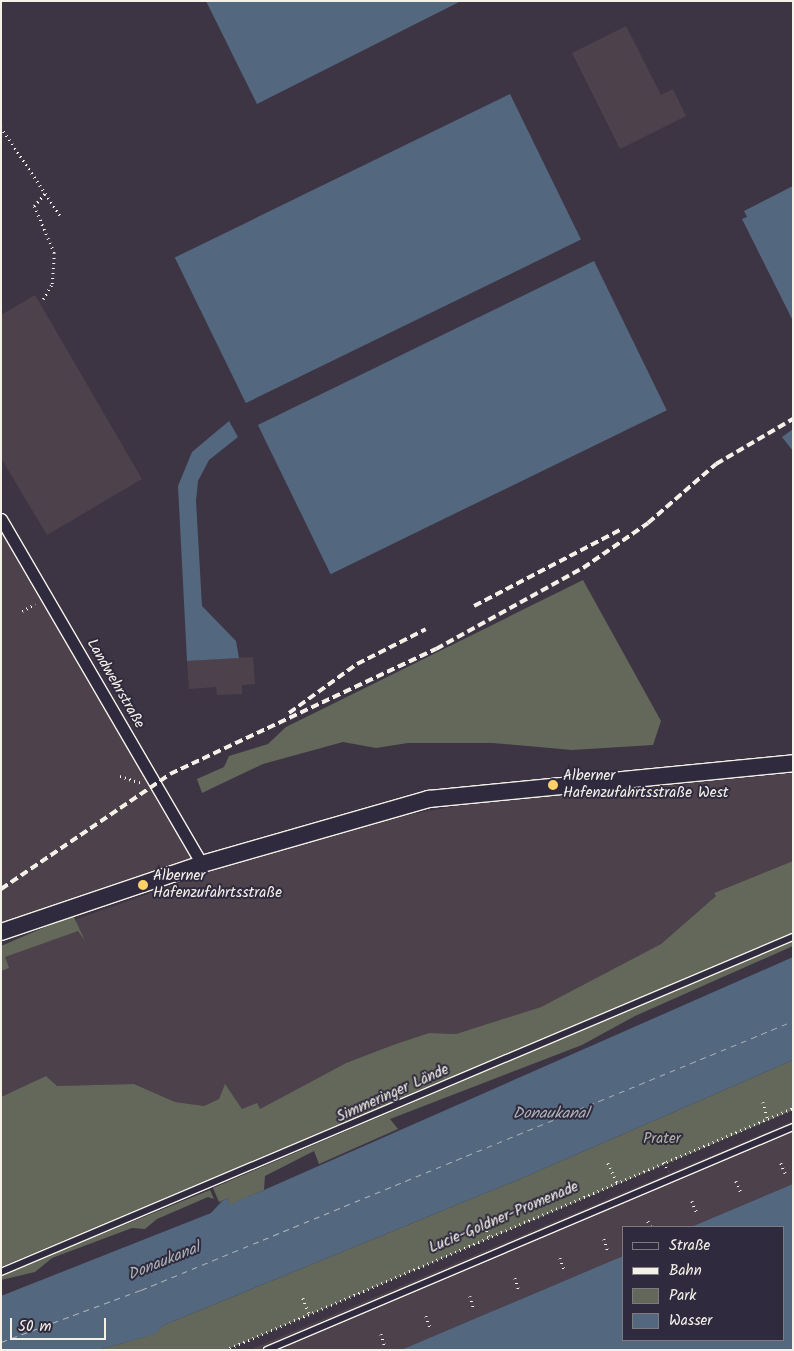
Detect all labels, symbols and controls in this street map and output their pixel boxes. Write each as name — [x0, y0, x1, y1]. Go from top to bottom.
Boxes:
street label: Landwehrstraße — [82, 636, 148, 732]
place label: Alberner Hafenzufahrtsstraße West — [563, 767, 729, 802]
marker: Alberner Hafenzufahrtsstraße West — [547, 779, 559, 791]
place label: Alberner Hafenzufahrtsstraße — [153, 867, 282, 902]
marker: Alberner Hafenzufahrtsstraße — [137, 879, 149, 891]
street label: Simmeringer Lände — [334, 1061, 452, 1127]
water label: Donaukanal — [513, 1104, 589, 1124]
park label: Prater — [643, 1131, 681, 1149]
street label: Lucie-Goldner-Promenade — [426, 1178, 582, 1258]
legend — [622, 1226, 784, 1341]
text: Straße — [669, 1234, 710, 1258]
water label: Donaukanal — [125, 1239, 203, 1285]
text: Bahn — [669, 1259, 702, 1283]
text: Park — [669, 1284, 696, 1308]
scale bar — [12, 1308, 109, 1340]
text: Wasser — [669, 1309, 712, 1333]
text: 50 m — [18, 1315, 52, 1339]

